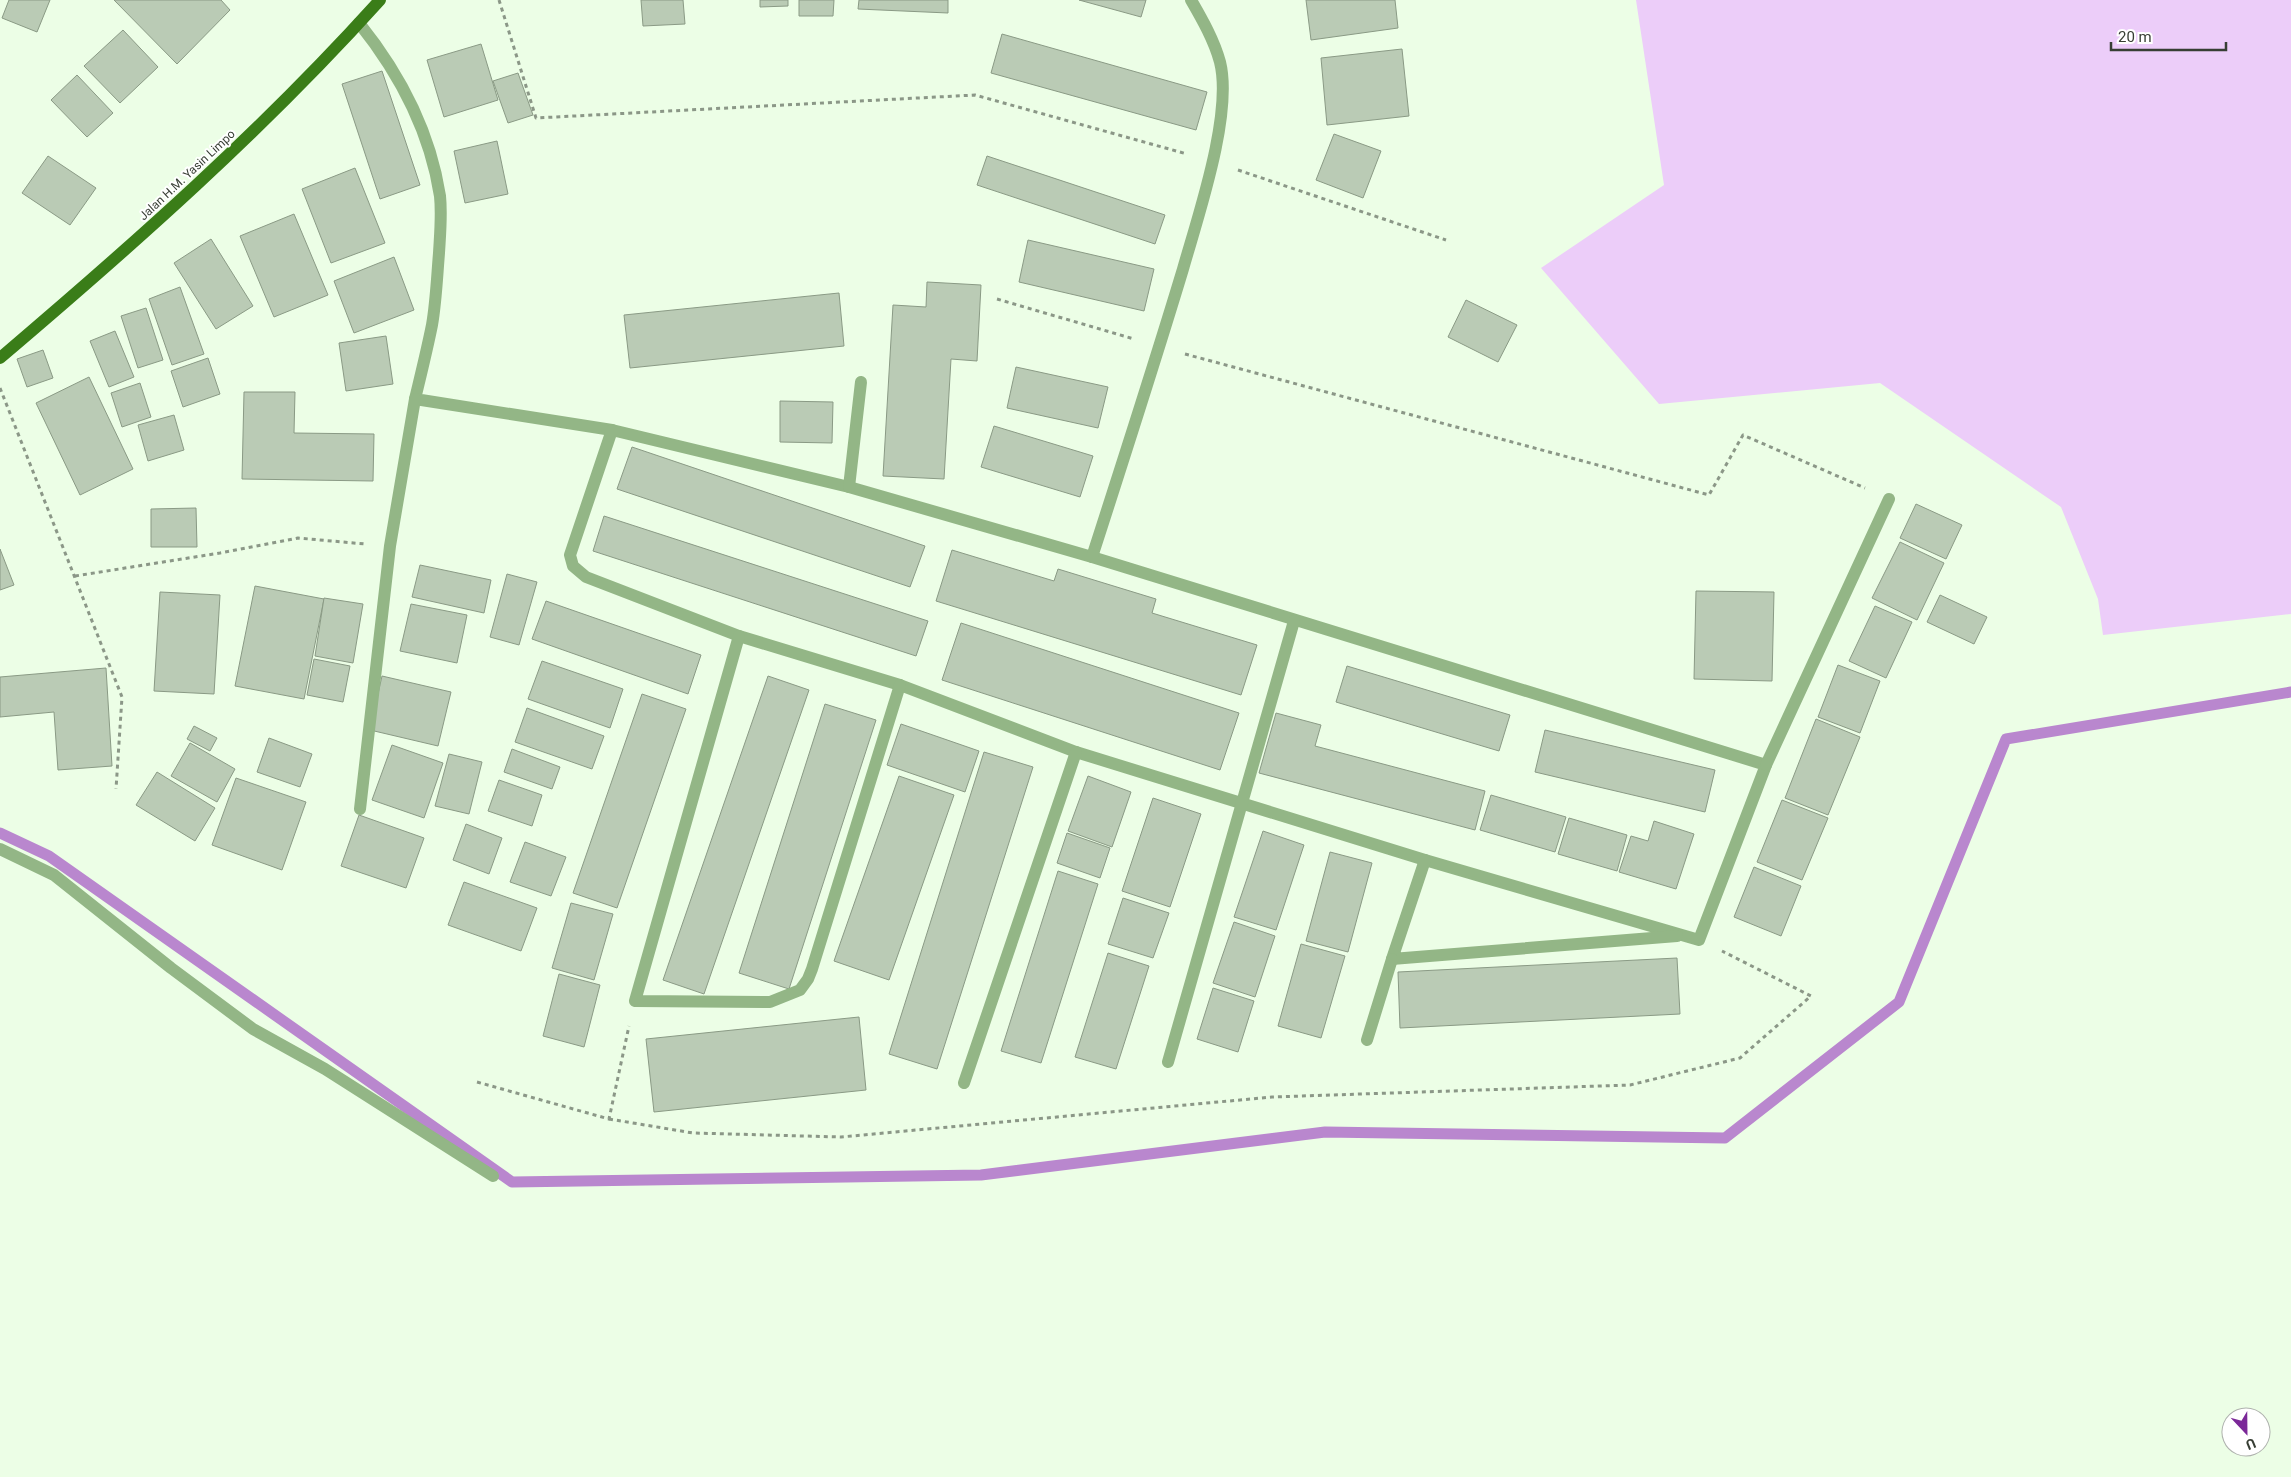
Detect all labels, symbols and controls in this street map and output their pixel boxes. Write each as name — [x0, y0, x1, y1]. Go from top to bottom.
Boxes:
scale bar — [2111, 20, 2226, 52]
text: 20 m — [2118, 28, 2152, 46]
street label: Jalan H.M. Yasin Limpo — [136, 127, 238, 223]
north arrow — [2221, 1407, 2271, 1457]
text: U — [2244, 1435, 2258, 1453]

